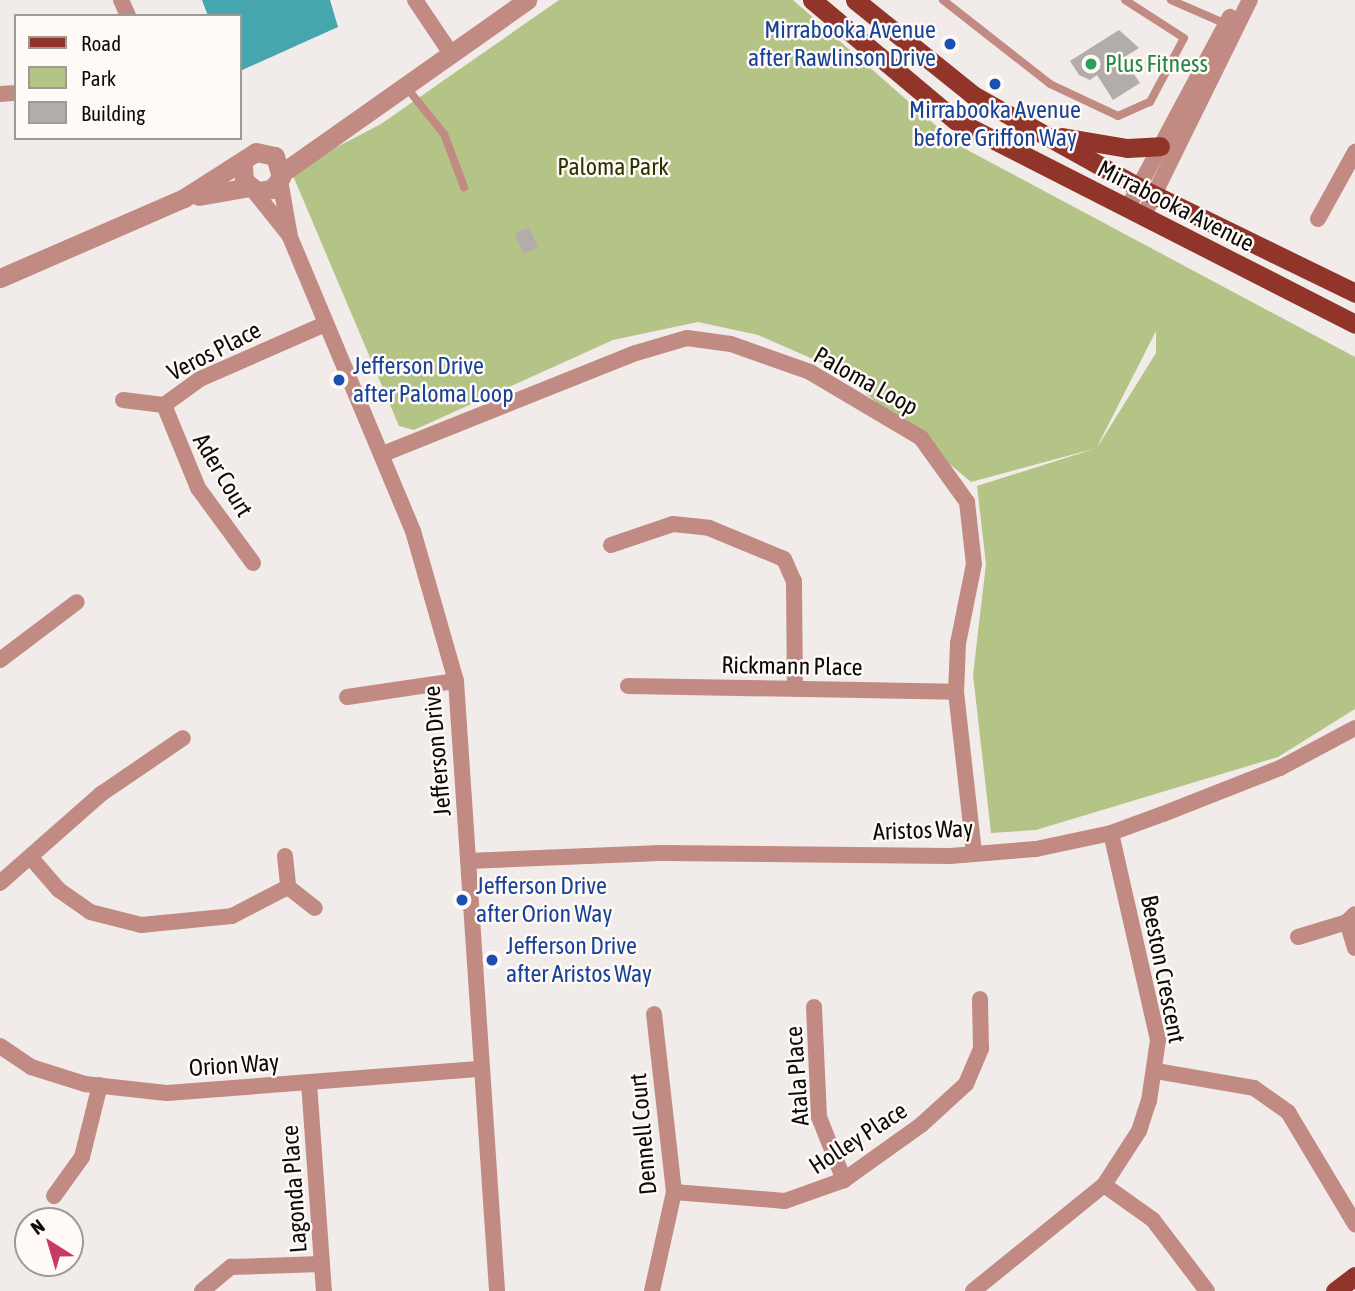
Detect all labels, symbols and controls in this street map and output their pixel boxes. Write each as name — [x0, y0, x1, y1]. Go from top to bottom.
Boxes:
legend — [14, 14, 242, 140]
place label: Mirrabooka Avenue after Rawlinson Drive — [748, 16, 936, 72]
text: Road — [81, 31, 121, 55]
marker: Mirrabooka Avenue after Rawlinson Drive — [942, 36, 958, 52]
place label: Plus Fitness — [1105, 50, 1208, 78]
marker: Plus Fitness — [1083, 56, 1099, 72]
text: Park — [81, 66, 116, 90]
marker: Mirrabooka Avenue before Griffon Way — [987, 76, 1003, 92]
place label: Mirrabooka Avenue before Griffon Way — [909, 96, 1081, 152]
text: Building — [81, 101, 145, 125]
park label: Paloma Park — [557, 153, 669, 181]
street label: Mirrabooka Avenue — [1093, 154, 1259, 258]
street label: Veros Place — [162, 315, 266, 387]
street label: Paloma Loop — [809, 341, 923, 421]
place label: Jefferson Drive after Paloma Loop — [353, 352, 514, 408]
marker: Jefferson Drive after Paloma Loop — [331, 372, 347, 388]
street label: Ader Court — [187, 428, 259, 522]
street label: Rickmann Place — [721, 650, 863, 682]
street label: Jefferson Drive — [417, 685, 457, 817]
street label: Aristos Way — [872, 814, 974, 846]
place label: Jefferson Drive after Orion Way — [476, 872, 612, 928]
marker: Jefferson Drive after Orion Way — [454, 892, 470, 908]
street label: Beeston Crescent — [1135, 893, 1191, 1045]
place label: Jefferson Drive after Aristos Way — [506, 932, 652, 988]
marker: Jefferson Drive after Aristos Way — [484, 952, 500, 968]
street label: Atala Place — [779, 1025, 815, 1127]
street label: Orion Way — [188, 1047, 280, 1083]
street label: Dennell Court — [623, 1072, 663, 1196]
street label: Holley Place — [804, 1096, 912, 1180]
street label: Lagonda Place — [275, 1124, 313, 1254]
north arrow — [14, 1207, 84, 1277]
text: N — [26, 1215, 49, 1239]

